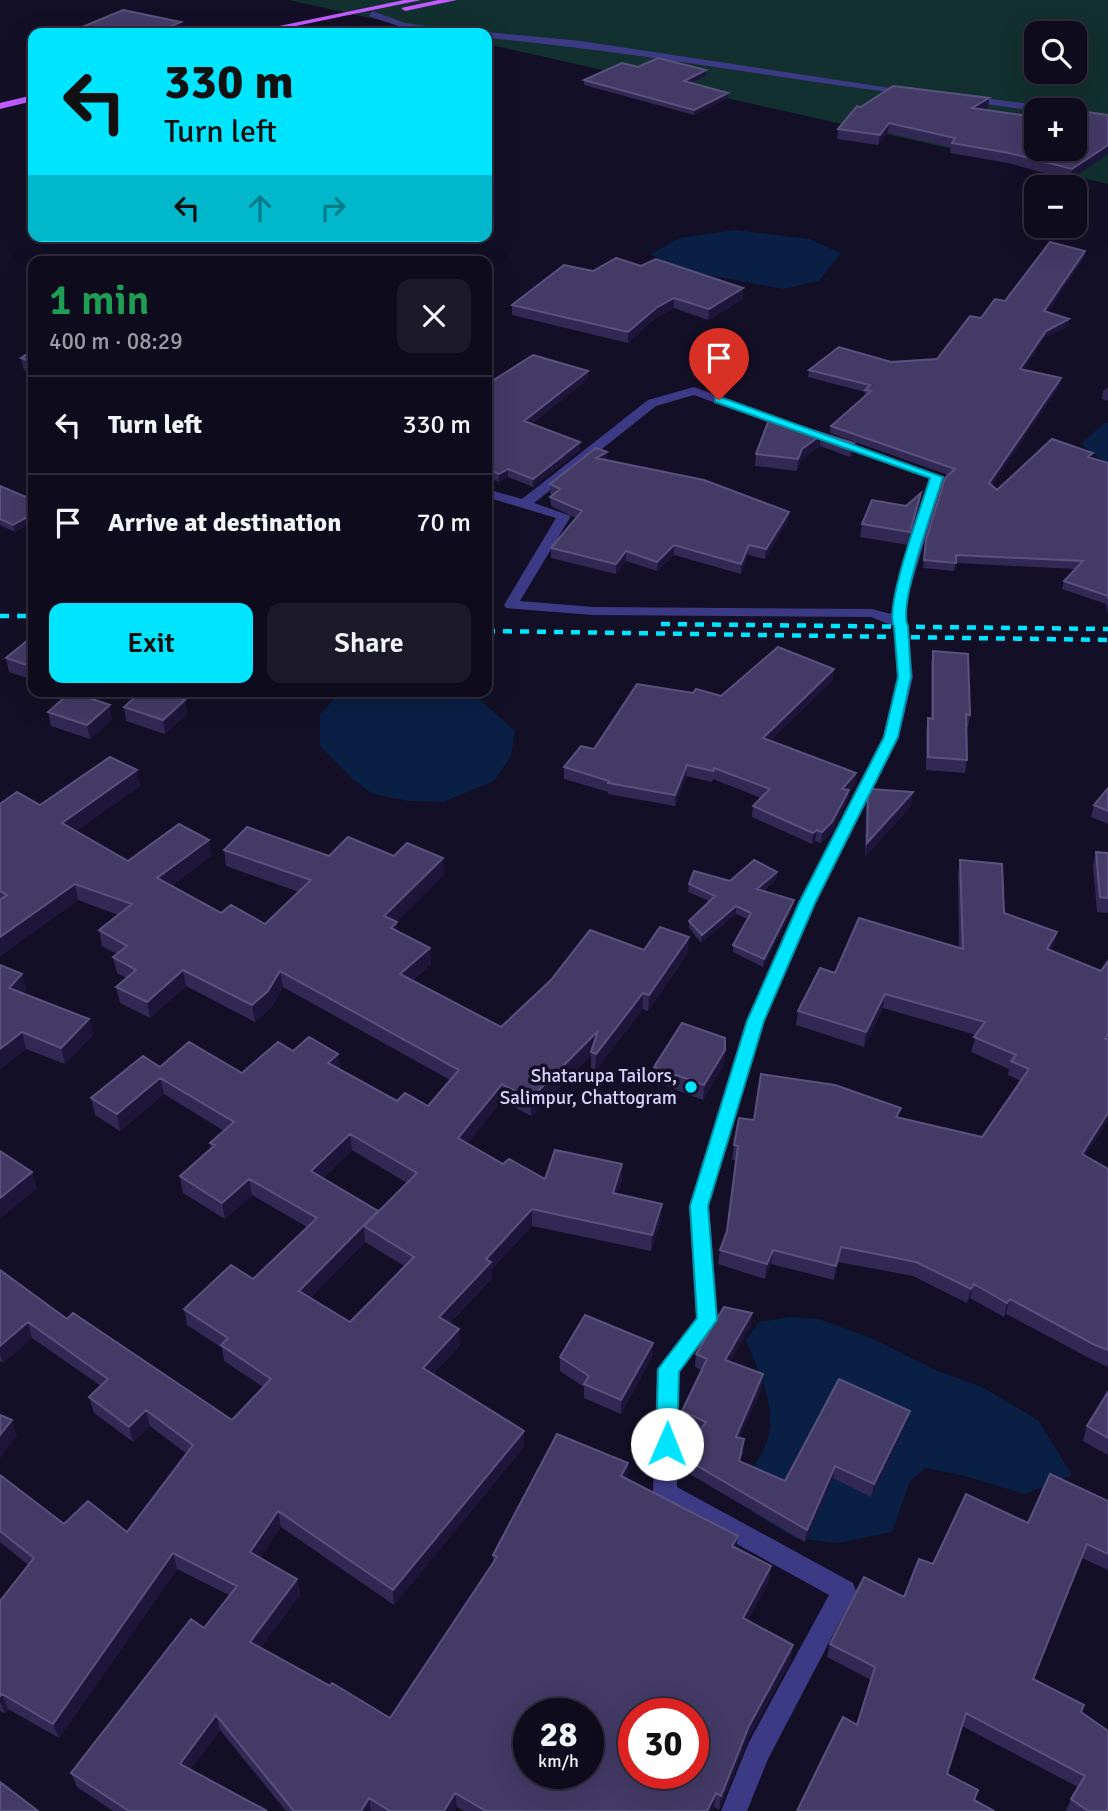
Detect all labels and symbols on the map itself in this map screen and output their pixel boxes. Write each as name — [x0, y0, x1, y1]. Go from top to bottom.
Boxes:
pin — [689, 328, 749, 400]
place label: Shatarupa Tailors, Salimpur, Chattogram — [500, 1064, 677, 1110]
marker: Shatarupa Tailors, Salimpur, Chattogram — [683, 1079, 699, 1095]
position arrow — [630, 1407, 704, 1481]
speed limit sign: 30 — [618, 1698, 709, 1789]

